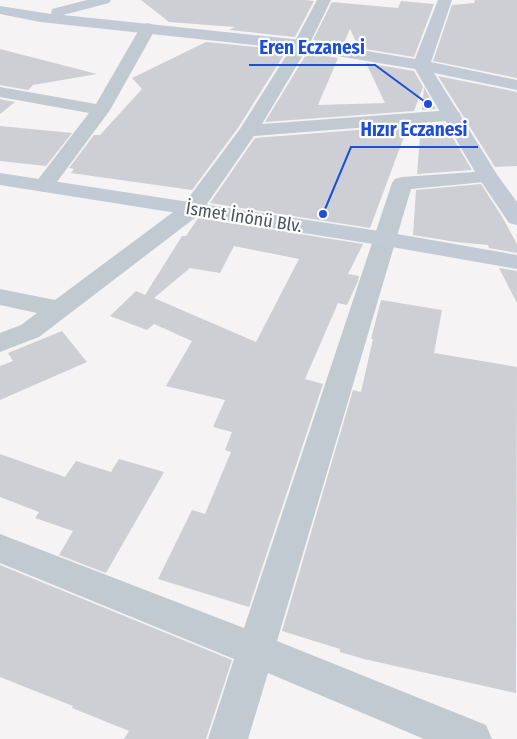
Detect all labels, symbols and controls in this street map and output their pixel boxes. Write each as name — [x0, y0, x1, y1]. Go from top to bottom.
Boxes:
callout: Eren Eczanesi — [249, 31, 375, 65]
text: Eren Eczanesi — [259, 36, 365, 59]
callout: Hızır Eczanesi — [351, 113, 478, 147]
text: Hızır Eczanesi — [360, 118, 468, 141]
street label: İsmet İnönü Blv. — [184, 197, 304, 237]

